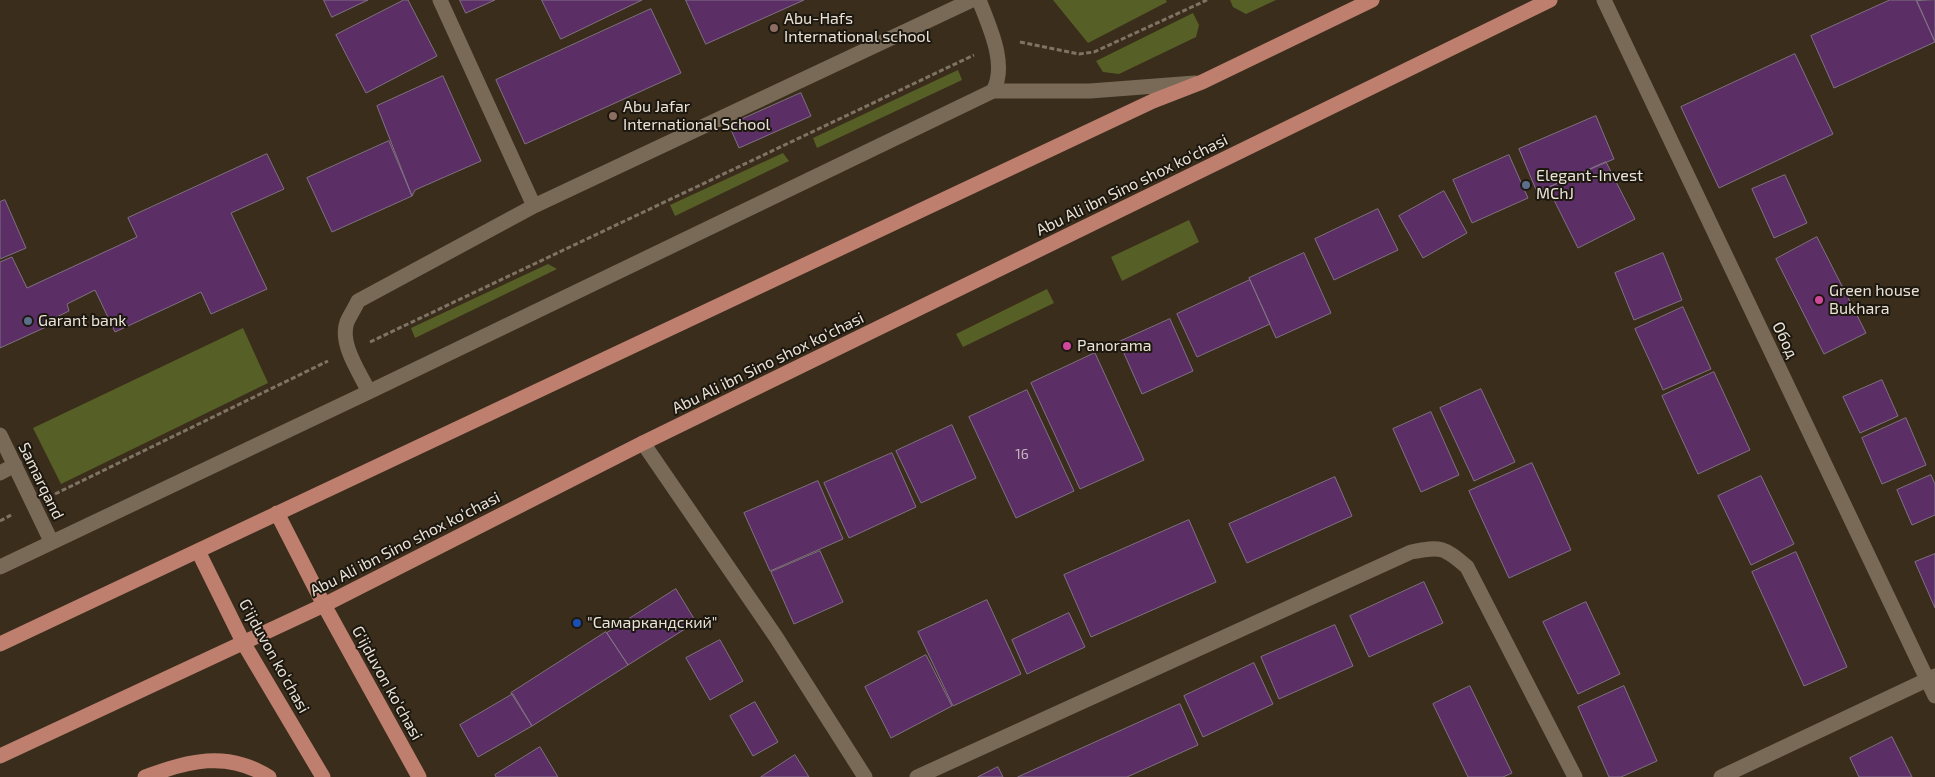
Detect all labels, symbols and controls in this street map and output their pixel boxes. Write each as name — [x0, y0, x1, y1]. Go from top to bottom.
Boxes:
place label: Abu-Hafs International school — [784, 9, 930, 47]
marker: Abu-Hafs International school — [768, 22, 780, 34]
place label: Abu Jafar International School — [623, 97, 770, 135]
marker: Abu Jafar International School — [607, 110, 619, 122]
street label: Abu Ali ibn Sino shox ko'chasi — [1033, 130, 1231, 240]
place label: Elegant-Invest MChJ — [1536, 166, 1643, 204]
marker: Elegant-Invest MChJ — [1520, 179, 1532, 191]
place label: Green house Bukhara — [1829, 281, 1920, 319]
marker: Green house Bukhara — [1813, 294, 1825, 306]
street label: Abu Ali ibn Sino shox ko'chasi — [669, 308, 867, 418]
place label: Garant bank — [38, 311, 126, 331]
marker: Garant bank — [22, 315, 34, 327]
street label: Обод — [1768, 319, 1802, 361]
place label: Panorama — [1077, 336, 1152, 356]
marker: Panorama — [1061, 340, 1073, 352]
street label: Samarqand — [14, 439, 68, 523]
house number: 16 — [1015, 446, 1029, 462]
street label: Abu Ali ibn Sino shox ko'chasi — [307, 488, 503, 600]
street label: G'ijduvon ko‘chasi — [235, 596, 313, 716]
place label: "Самаркандский" — [587, 613, 717, 633]
marker: "Самаркандский" — [571, 617, 583, 629]
street label: G'ijduvon ko'chasi — [348, 622, 426, 744]

